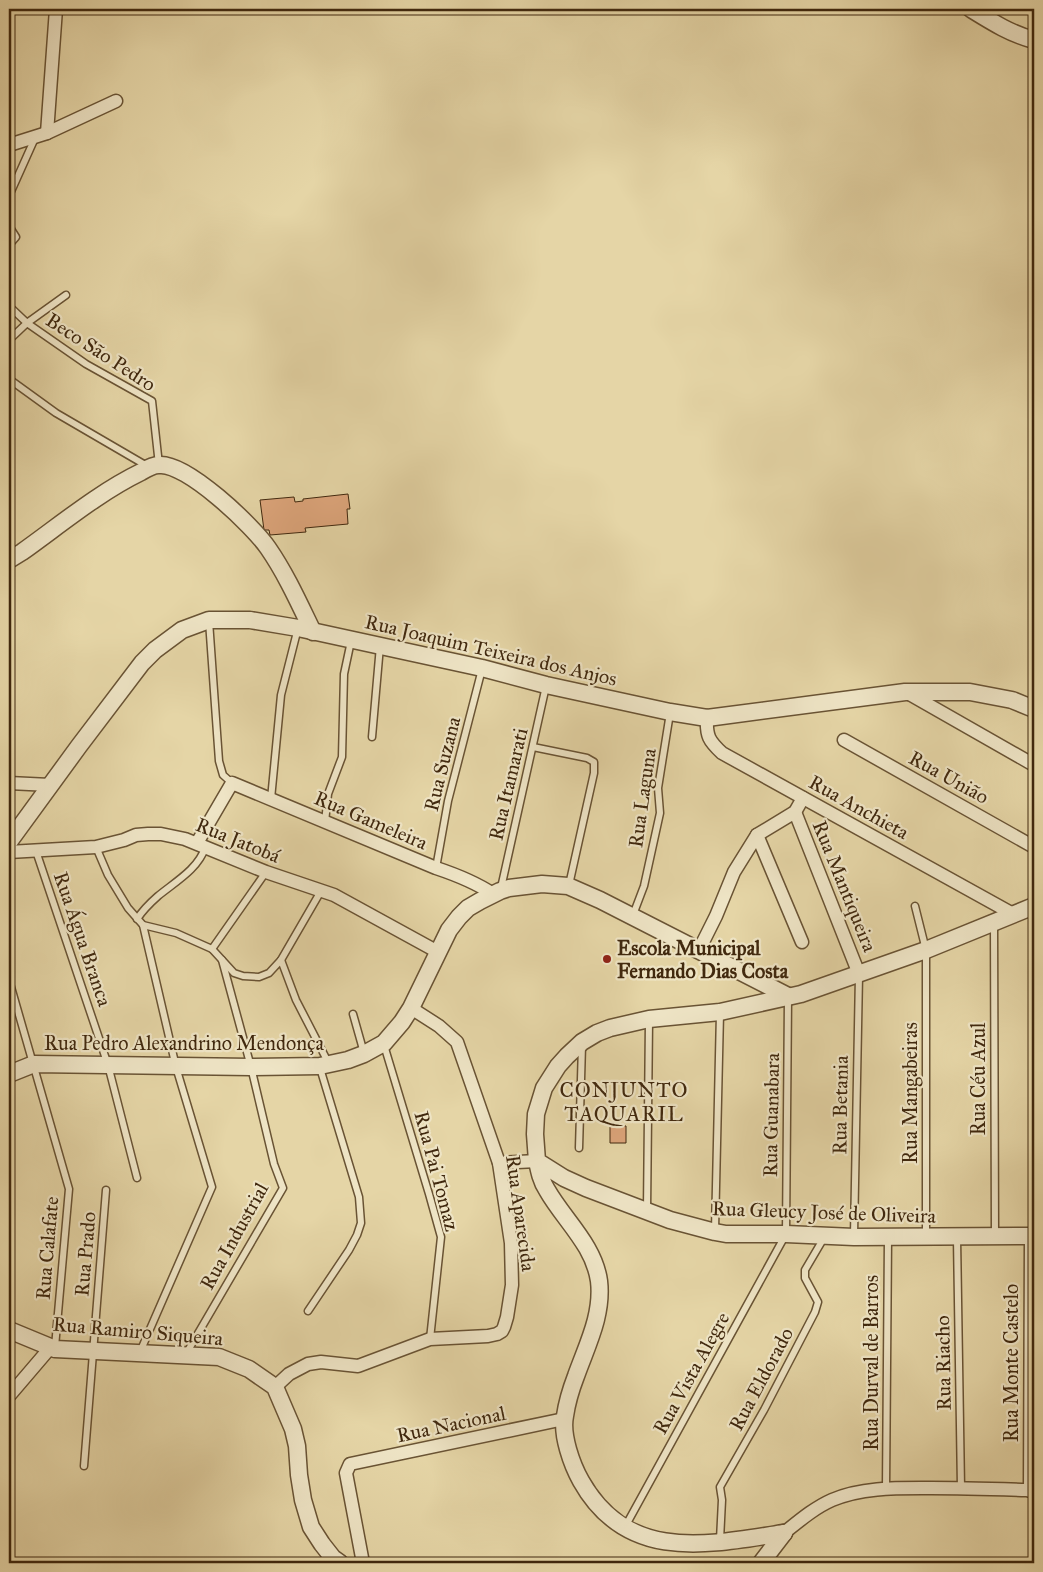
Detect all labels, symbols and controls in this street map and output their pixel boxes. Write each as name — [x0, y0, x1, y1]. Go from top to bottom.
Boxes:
street label: Beco São Pedro — [42, 308, 160, 396]
street label: Rua Joaquim Teixeira dos Anjos — [363, 609, 619, 692]
street label: Rua Suzana — [419, 714, 465, 814]
street label: Rua Itamarati — [483, 725, 533, 843]
street label: Rua União — [905, 745, 993, 809]
street label: Rua Laguna — [623, 746, 662, 849]
street label: Rua Anchieta — [805, 770, 914, 845]
street label: Rua Gameleira — [311, 785, 432, 855]
street label: Rua Jatobá — [192, 812, 284, 869]
street label: Rua Mantiqueira — [807, 817, 882, 956]
street label: Rua Água Branca — [48, 868, 118, 1010]
place label: Escola Municipal Fernando Dias Costa — [617, 936, 789, 983]
marker: Escola Municipal Fernando Dias Costa — [601, 953, 613, 965]
street label: Rua Mangabeiras — [898, 1022, 923, 1164]
street label: Rua Céu Azul — [966, 1022, 990, 1136]
street label: Rua Pedro Alexandrino Mendonça — [44, 1031, 324, 1055]
street label: Rua Guanabara — [758, 1052, 784, 1177]
street label: Rua Betania — [827, 1055, 853, 1155]
district label: CONJUNTO TAQUARIL — [559, 1077, 689, 1127]
street label: Rua Pai Tomaz — [409, 1108, 465, 1234]
street label: Rua Aparecida — [501, 1153, 541, 1273]
street label: Rua Industrial — [195, 1178, 274, 1294]
street label: Rua Calafate — [31, 1195, 63, 1301]
street label: Rua Gleucy José de Oliveira — [712, 1196, 937, 1229]
street label: Rua Prado — [69, 1211, 101, 1297]
street label: Rua Durval de Barros — [859, 1275, 883, 1451]
street label: Rua Monte Castelo — [999, 1284, 1023, 1442]
street label: Rua Vista Alegre — [648, 1308, 735, 1439]
street label: Rua Ramiro Siqueira — [52, 1312, 225, 1351]
street label: Rua Riacho — [930, 1315, 956, 1411]
street label: Rua Eldorado — [724, 1323, 798, 1435]
street label: Rua Nacional — [394, 1401, 508, 1447]

